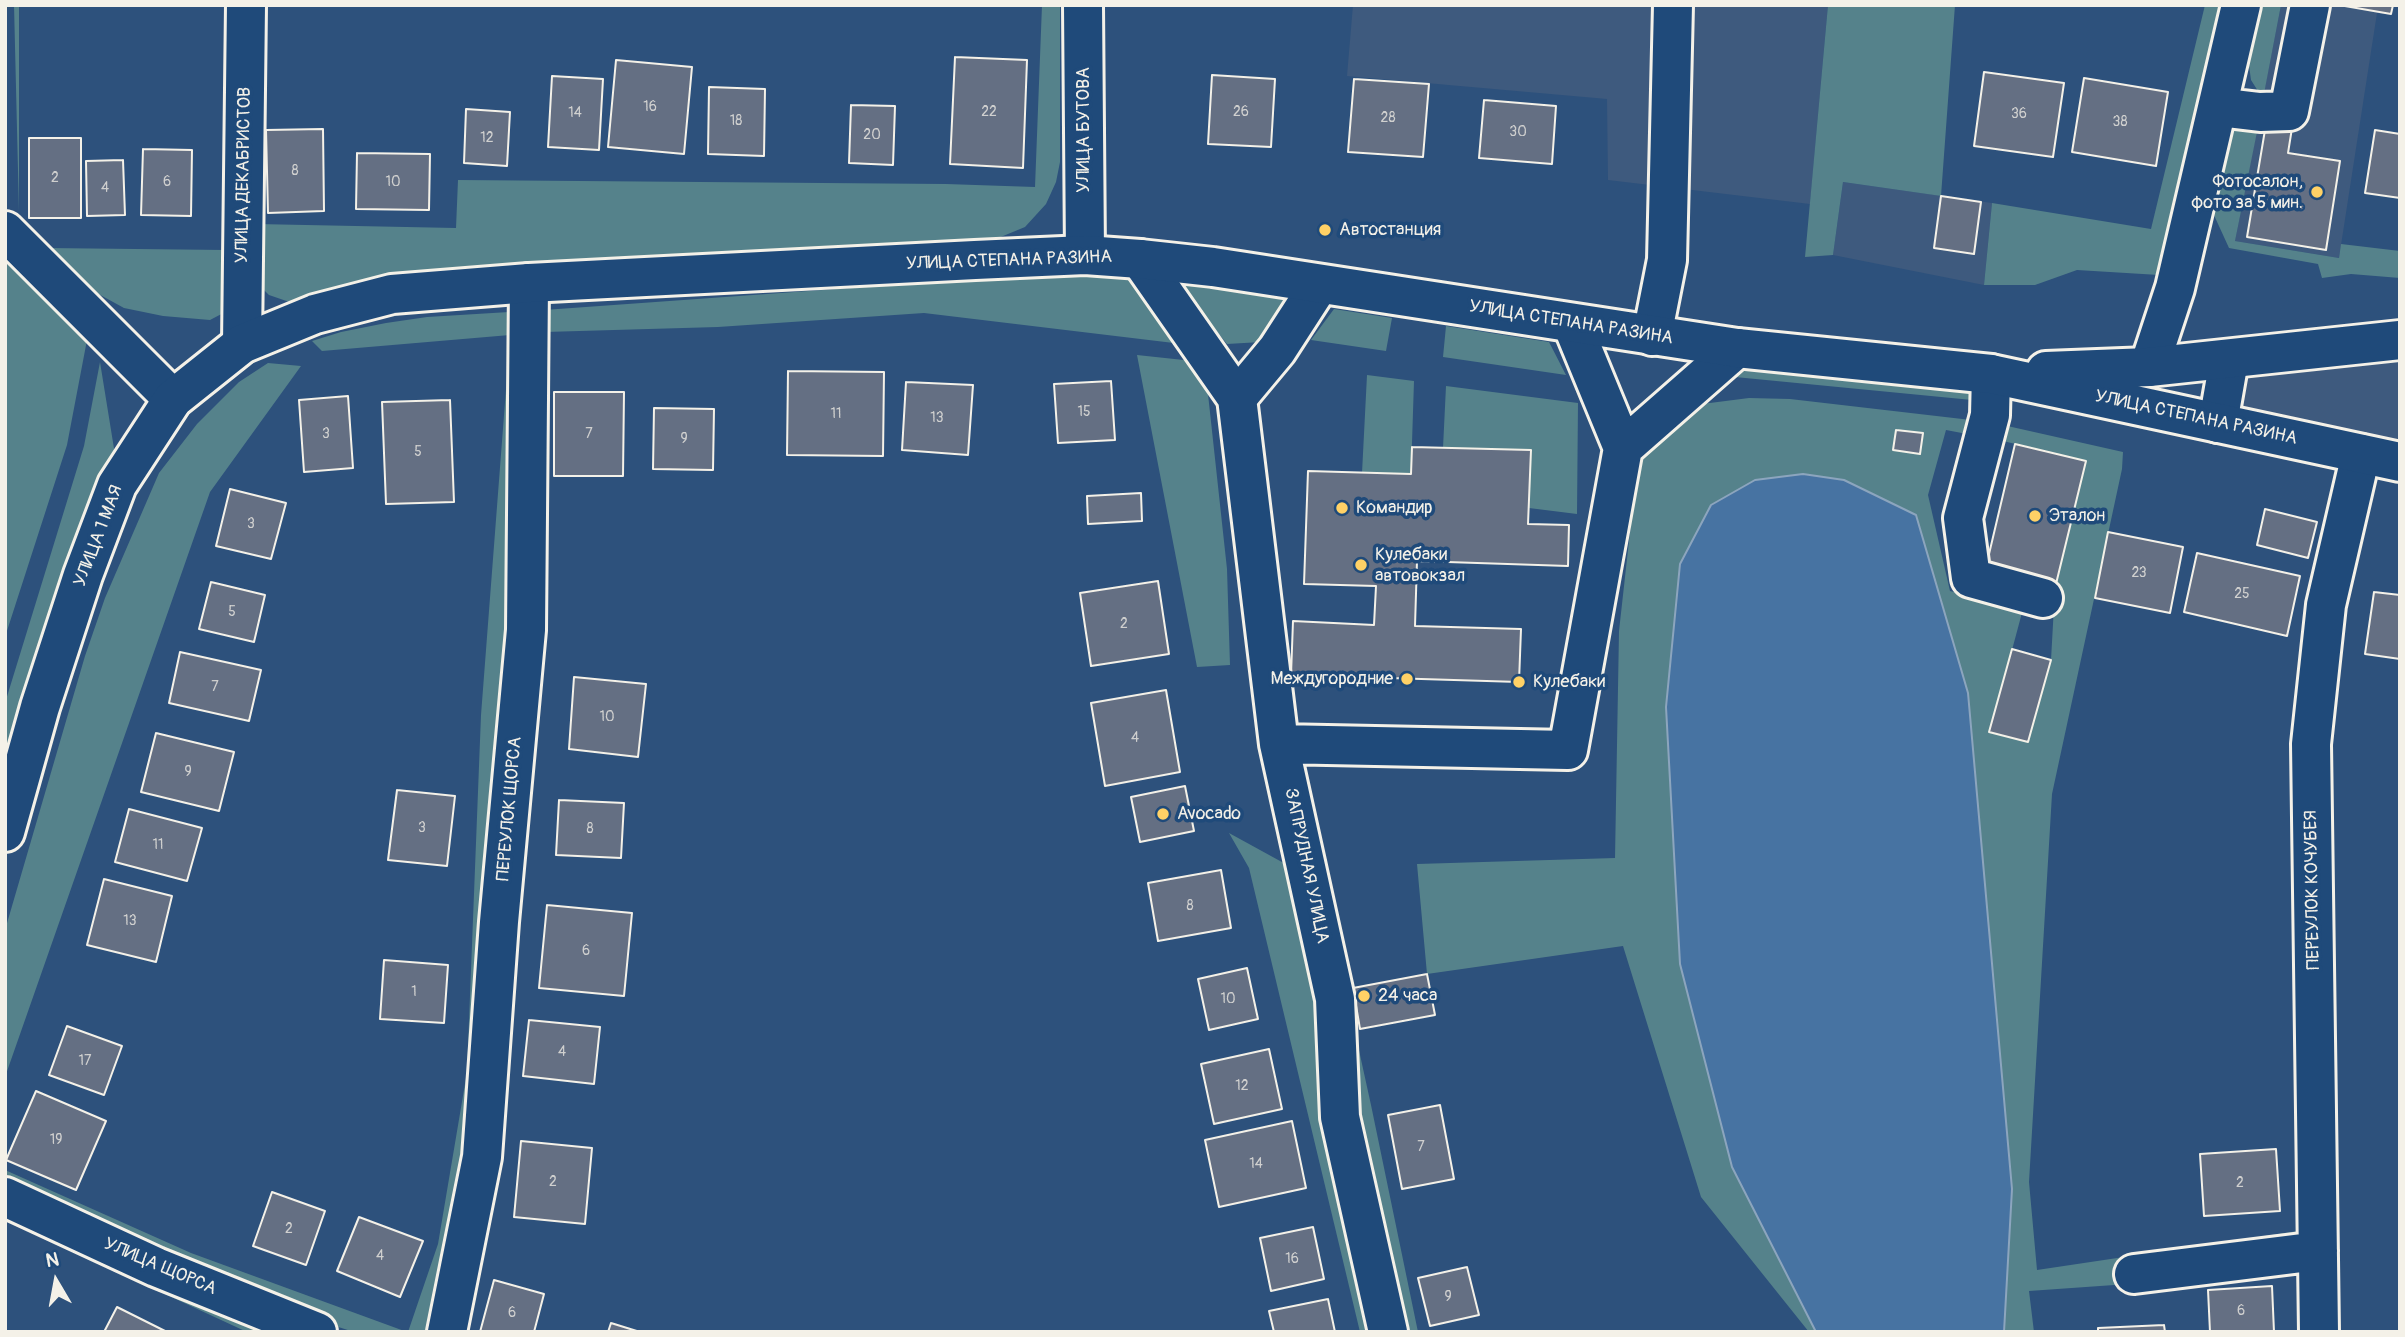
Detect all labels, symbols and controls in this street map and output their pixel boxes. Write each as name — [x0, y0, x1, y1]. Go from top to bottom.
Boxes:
street label: УЛИЦА БУТОВА — [1073, 67, 1095, 193]
street label: УЛИЦА ДЕКАБРИСТОВ — [232, 87, 256, 263]
house number: 16 — [643, 99, 657, 115]
house number: 22 — [981, 104, 997, 120]
house number: 26 — [1233, 104, 1249, 120]
house number: 14 — [568, 105, 582, 121]
house number: 36 — [2011, 106, 2027, 122]
house number: 28 — [1381, 110, 1395, 126]
house number: 18 — [730, 113, 742, 129]
house number: 38 — [2113, 114, 2127, 130]
house number: 30 — [1509, 124, 1527, 140]
house number: 20 — [863, 127, 881, 143]
house number: 12 — [480, 130, 494, 146]
house number: 8 — [291, 163, 299, 179]
house number: 2 — [51, 170, 59, 186]
place label: Фотосалон, фото за 5 мин. — [2191, 171, 2303, 214]
house number: 6 — [163, 174, 171, 190]
house number: 10 — [385, 174, 401, 190]
house number: 4 — [101, 180, 109, 196]
marker: Фотосалон, фото за 5 мин. — [2309, 184, 2325, 200]
place label: Автостанция — [1339, 219, 1441, 241]
marker: Автостанция — [1317, 222, 1333, 238]
street label: УЛИЦА СТЕПАНА РАЗИНА — [906, 247, 1112, 275]
street label: УЛИЦА СТЕПАНА РАЗИНА — [1468, 296, 1674, 350]
street label: УЛИЦА СТЕПАНА РАЗИНА — [2093, 386, 2299, 450]
house number: 15 — [1077, 404, 1091, 420]
house number: 11 — [831, 406, 841, 422]
house number: 13 — [930, 410, 944, 426]
house number: 3 — [322, 426, 330, 442]
house number: 7 — [585, 426, 593, 442]
house number: 9 — [680, 431, 688, 447]
house number: 5 — [414, 444, 422, 460]
street label: УЛИЦА 1 МАЯ — [70, 482, 128, 590]
place label: Командир — [1356, 497, 1433, 519]
marker: Командир — [1334, 500, 1350, 516]
place label: Эталон — [2049, 505, 2105, 527]
marker: Эталон — [2027, 508, 2043, 524]
house number: 3 — [247, 516, 255, 532]
place label: Кулебаки автовокзал — [1375, 544, 1465, 586]
marker: Кулебаки автовокзал — [1353, 557, 1369, 573]
house number: 23 — [2131, 565, 2147, 581]
house number: 25 — [2234, 586, 2250, 602]
house number: 5 — [228, 604, 236, 620]
house number: 2 — [1120, 616, 1128, 632]
place label: Междугородние — [1271, 668, 1393, 690]
marker: Междугородние — [1399, 671, 1415, 687]
place label: Кулебаки — [1533, 671, 1605, 693]
marker: Кулебаки — [1511, 674, 1527, 690]
house number: 7 — [211, 679, 219, 695]
house number: 10 — [599, 709, 615, 725]
house number: 4 — [1131, 730, 1139, 746]
street label: ПЕРЕУЛОК ЩОРСА — [493, 736, 527, 882]
house number: 9 — [184, 764, 192, 780]
street label: ЗАПРУДНАЯ УЛИЦА — [1279, 786, 1333, 946]
place label: Avocado — [1177, 803, 1241, 825]
marker: Avocado — [1155, 806, 1171, 822]
street label: ПЕРЕУЛОК КОЧУБЕЯ — [2301, 810, 2325, 970]
house number: 3 — [418, 820, 426, 836]
house number: 8 — [586, 821, 594, 837]
house number: 11 — [153, 837, 163, 853]
house number: 8 — [1186, 898, 1194, 914]
house number: 13 — [123, 913, 137, 929]
house number: 6 — [582, 943, 590, 959]
house number: 1 — [411, 984, 417, 1000]
place label: 24 часа — [1378, 985, 1437, 1007]
marker: 24 часа — [1356, 988, 1372, 1004]
house number: 10 — [1220, 991, 1236, 1007]
house number: 4 — [558, 1044, 566, 1060]
house number: 17 — [79, 1053, 91, 1069]
house number: 12 — [1235, 1078, 1249, 1094]
house number: 19 — [50, 1132, 62, 1148]
house number: 7 — [1417, 1139, 1425, 1155]
house number: 14 — [1249, 1156, 1263, 1172]
house number: 2 — [549, 1174, 557, 1190]
house number: 2 — [2236, 1175, 2244, 1191]
house number: 2 — [285, 1221, 293, 1237]
street label: УЛИЦА ЩОРСА — [101, 1234, 219, 1300]
north arrow — [21, 1246, 91, 1316]
text: N — [44, 1247, 61, 1273]
house number: 4 — [376, 1248, 384, 1264]
house number: 16 — [1285, 1251, 1299, 1267]
house number: 9 — [1444, 1289, 1452, 1305]
house number: 6 — [2237, 1303, 2245, 1319]
house number: 6 — [508, 1305, 516, 1321]

